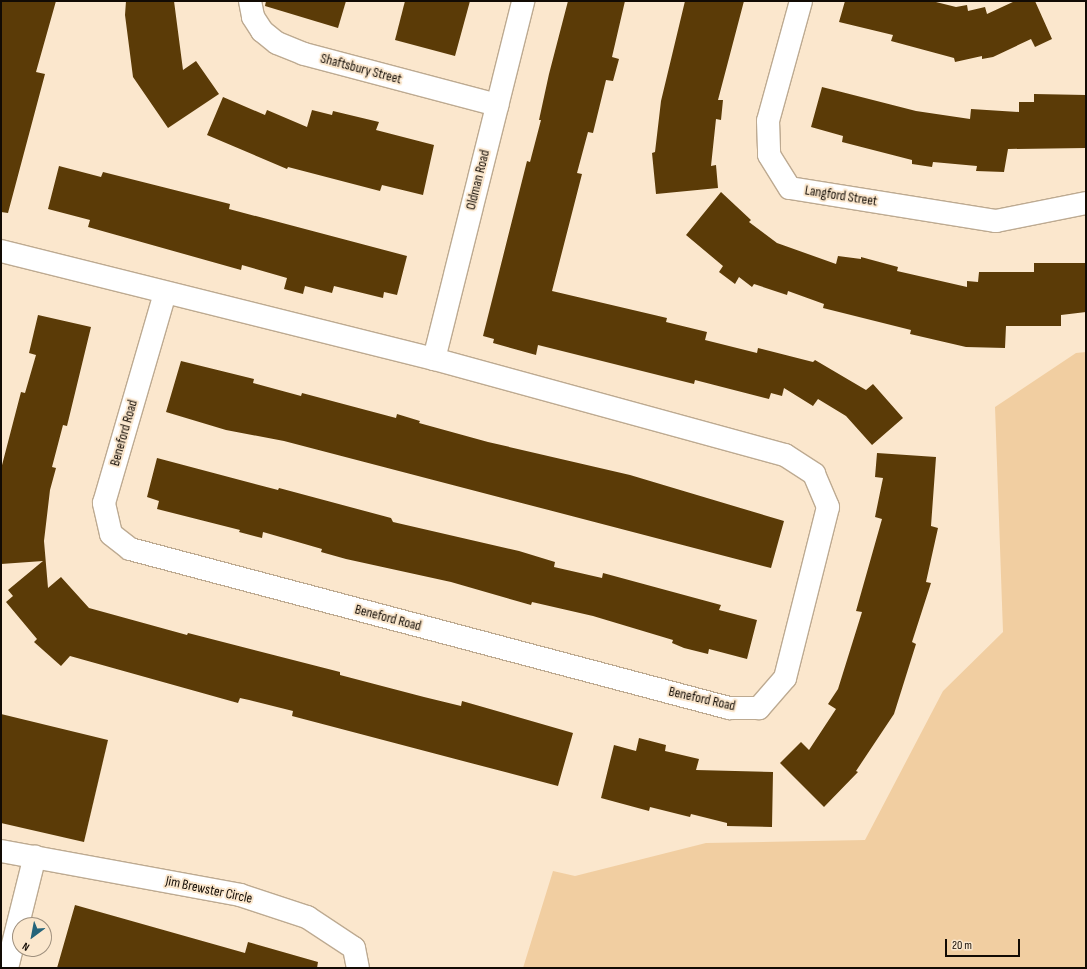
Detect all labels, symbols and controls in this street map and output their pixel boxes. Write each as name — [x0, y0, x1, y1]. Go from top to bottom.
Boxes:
street label: Shaftsbury Street — [318, 50, 404, 88]
street label: Oldman Road — [462, 148, 494, 212]
street label: Langford Street — [804, 182, 878, 210]
street label: Beneford Road — [107, 398, 141, 468]
street label: Beneford Road — [353, 601, 423, 635]
street label: Beneford Road — [667, 683, 737, 715]
street label: Jim Brewster Circle — [164, 873, 254, 907]
north arrow — [12, 917, 52, 957]
scale bar — [947, 931, 1022, 957]
text: 20 m — [952, 938, 972, 953]
text: N — [20, 940, 32, 954]

